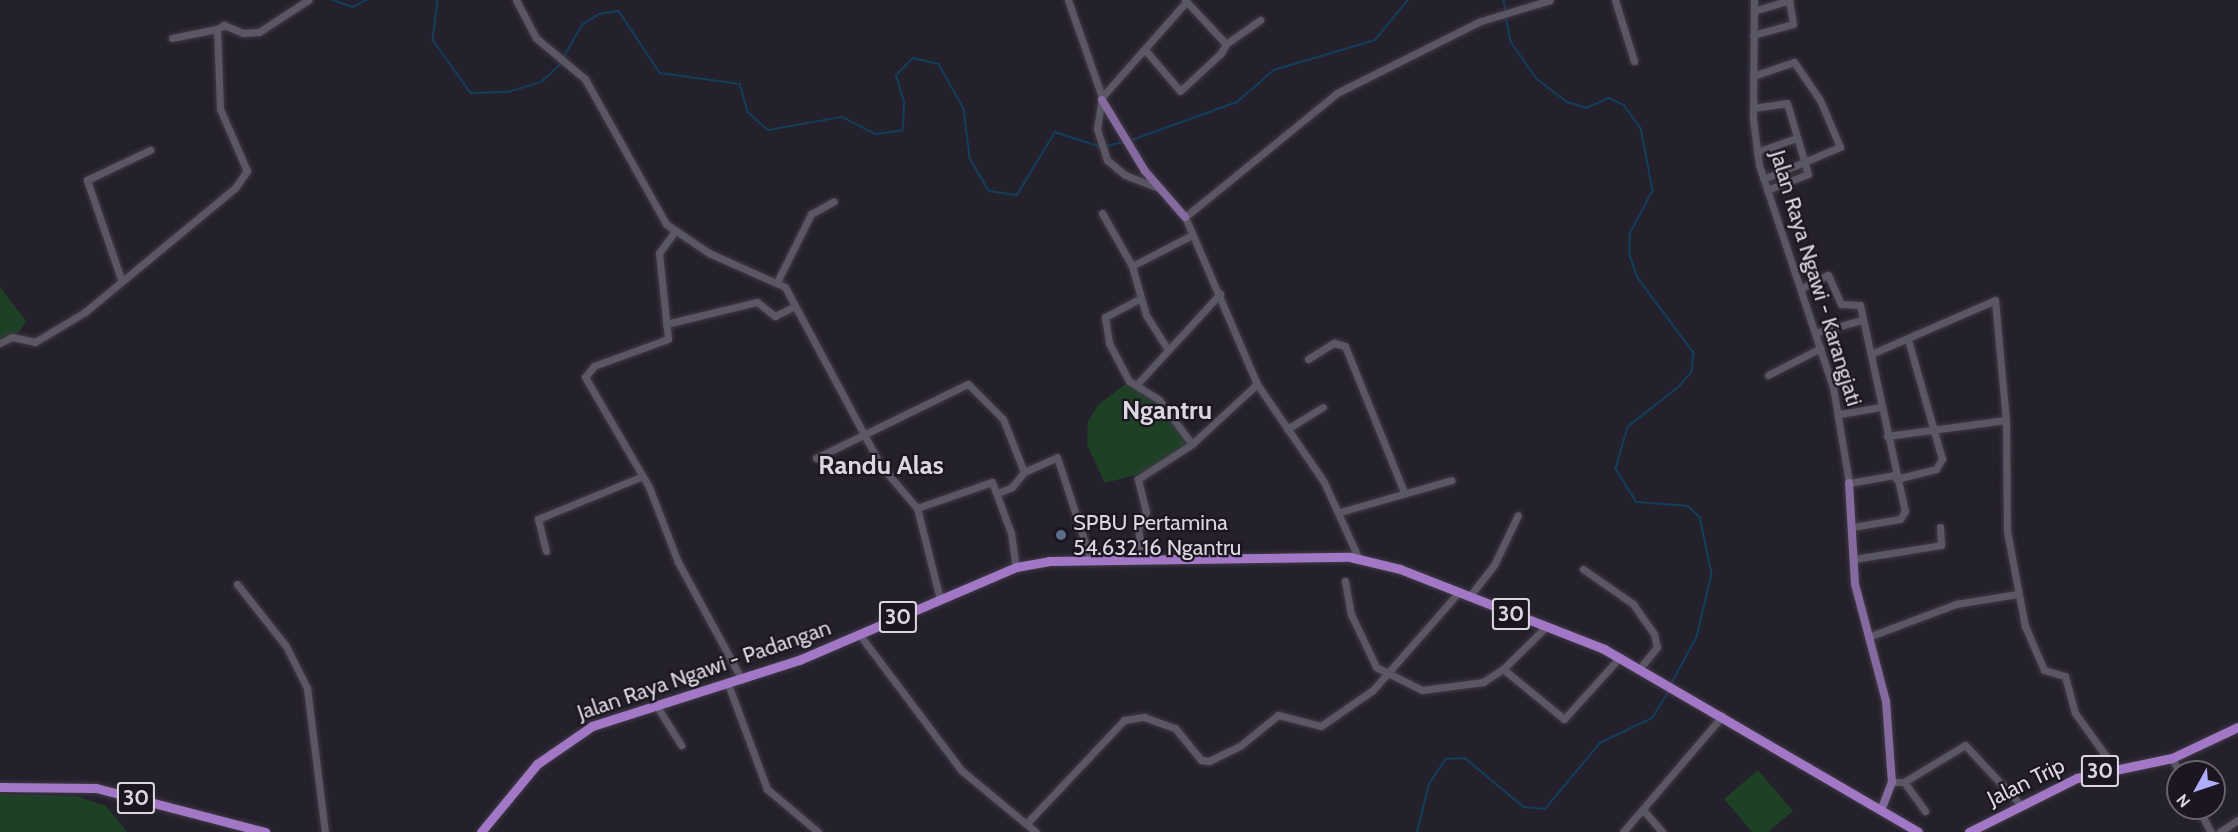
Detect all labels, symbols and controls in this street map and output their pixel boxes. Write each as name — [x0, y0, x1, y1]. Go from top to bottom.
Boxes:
street label: Jalan Raya Ngawi - Karangjati — [1764, 147, 1868, 409]
district label: Ngantru — [1122, 395, 1212, 427]
district label: Randu Alas — [818, 450, 944, 482]
place label: SPBU Pertamina 54.632.16 Ngantru — [1073, 509, 1241, 560]
marker: SPBU Pertamina 54.632.16 Ngantru — [1054, 528, 1068, 542]
road number: 30 — [1492, 596, 1530, 632]
road number: 30 — [878, 599, 918, 635]
street label: Jalan Raya Ngawi - Padangan — [574, 614, 834, 726]
street label: Jalan Trip — [1983, 752, 2069, 812]
road number: 30 — [2080, 753, 2120, 789]
north arrow — [2166, 760, 2226, 820]
road number: 30 — [116, 780, 156, 816]
text: N — [2172, 790, 2194, 811]

